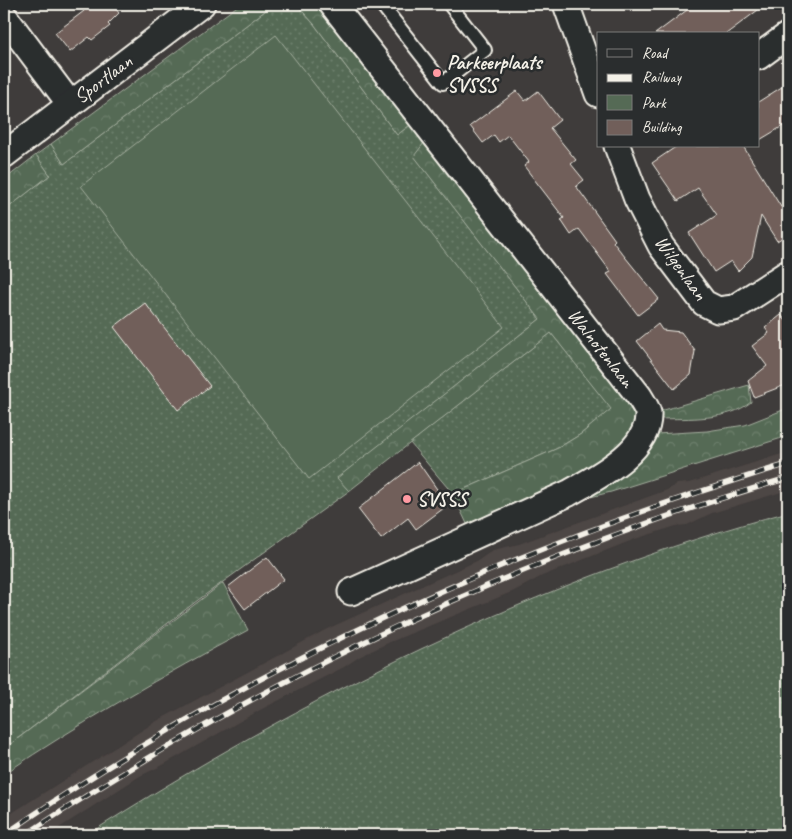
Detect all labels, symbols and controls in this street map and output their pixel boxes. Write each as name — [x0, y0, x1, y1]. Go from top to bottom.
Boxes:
legend — [597, 32, 760, 148]
text: Road — [642, 44, 669, 63]
street label: Sportlaan — [69, 48, 138, 109]
place label: Parkeerplaats SVSSS — [447, 50, 544, 98]
marker: Parkeerplaats SVSSS — [431, 67, 443, 79]
text: Railway — [642, 68, 683, 87]
text: Park — [642, 94, 667, 113]
text: Building — [642, 118, 682, 137]
street label: Wilgenlaan — [649, 231, 713, 306]
street label: Walnotenlaan — [562, 303, 640, 393]
place label: SVSSS — [417, 487, 470, 512]
marker: SVSSS — [401, 493, 413, 505]

